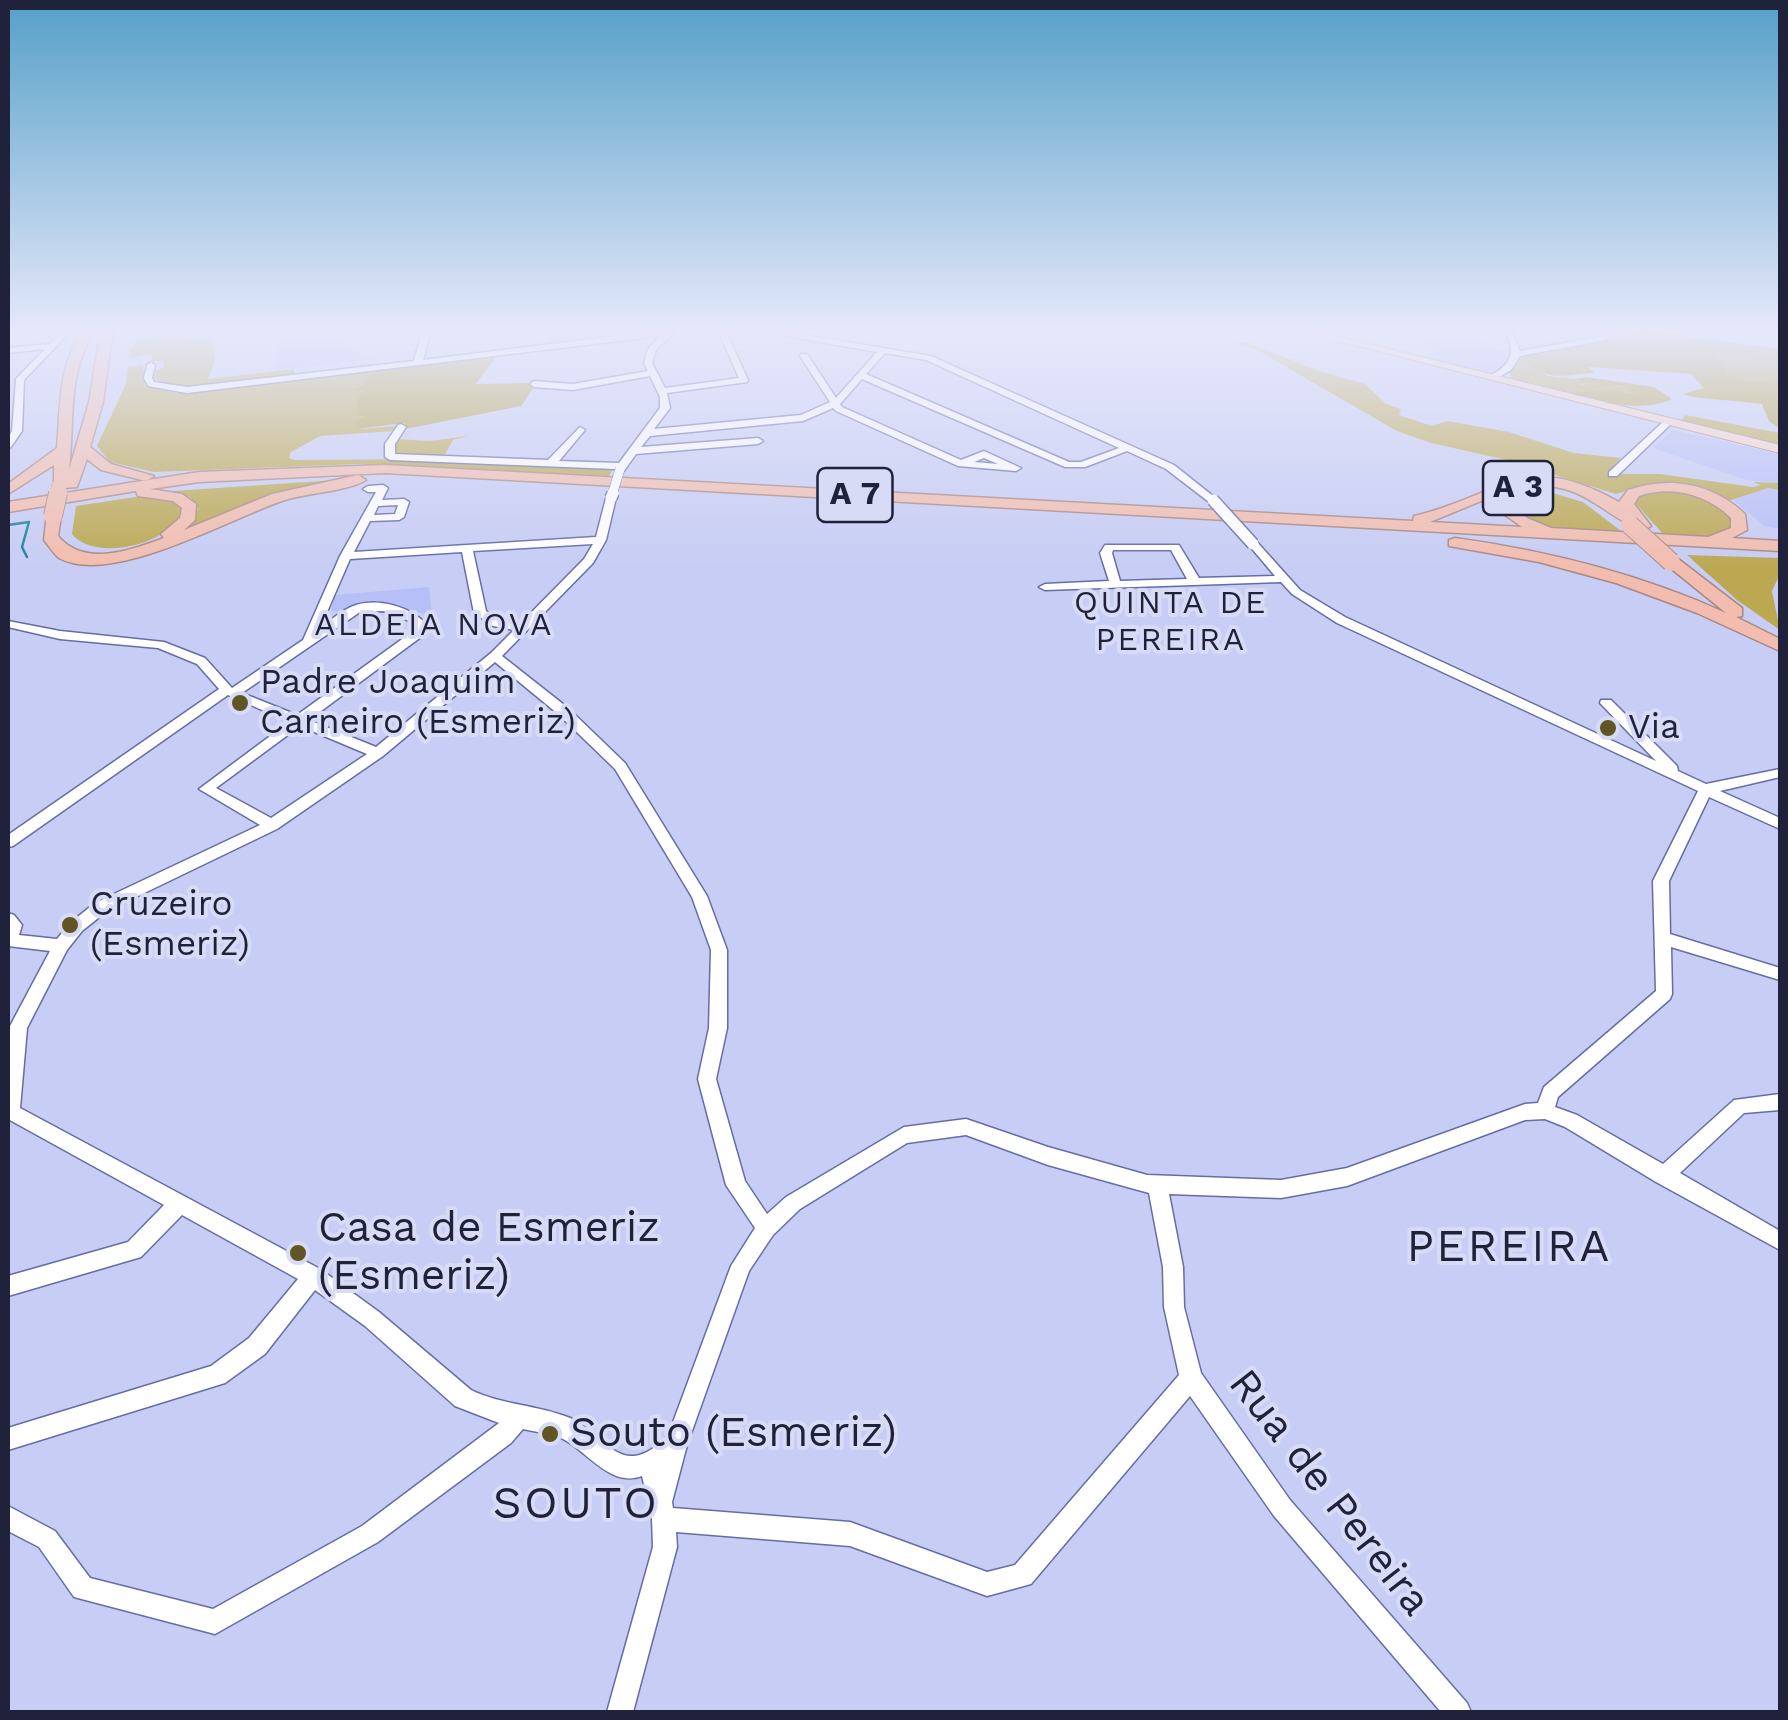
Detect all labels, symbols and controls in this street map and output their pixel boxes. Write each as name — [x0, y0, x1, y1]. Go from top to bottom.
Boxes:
road number: A 3 — [1483, 461, 1553, 515]
road number: A 7 — [818, 468, 892, 522]
district label: QUINTA DE PEREIRA — [1074, 585, 1268, 660]
district label: ALDEIA NOVA — [314, 607, 554, 645]
place label: Padre Joaquim Carneiro (Esmeriz) — [260, 662, 576, 744]
marker: Padre Joaquim Carneiro (Esmeriz) — [229, 692, 251, 714]
place label: Via — [1628, 707, 1680, 749]
marker: Via — [1597, 717, 1619, 739]
place label: Cruzeiro (Esmeriz) — [90, 884, 250, 966]
marker: Cruzeiro (Esmeriz) — [59, 914, 81, 936]
place label: Casa de Esmeriz (Esmeriz) — [318, 1204, 660, 1302]
district label: PEREIRA — [1406, 1221, 1612, 1275]
marker: Casa de Esmeriz (Esmeriz) — [287, 1242, 309, 1264]
street label: Rua de Pereira — [1217, 1360, 1441, 1626]
place label: Souto (Esmeriz) — [570, 1409, 897, 1459]
marker: Souto (Esmeriz) — [539, 1423, 561, 1445]
district label: SOUTO — [493, 1478, 659, 1532]

